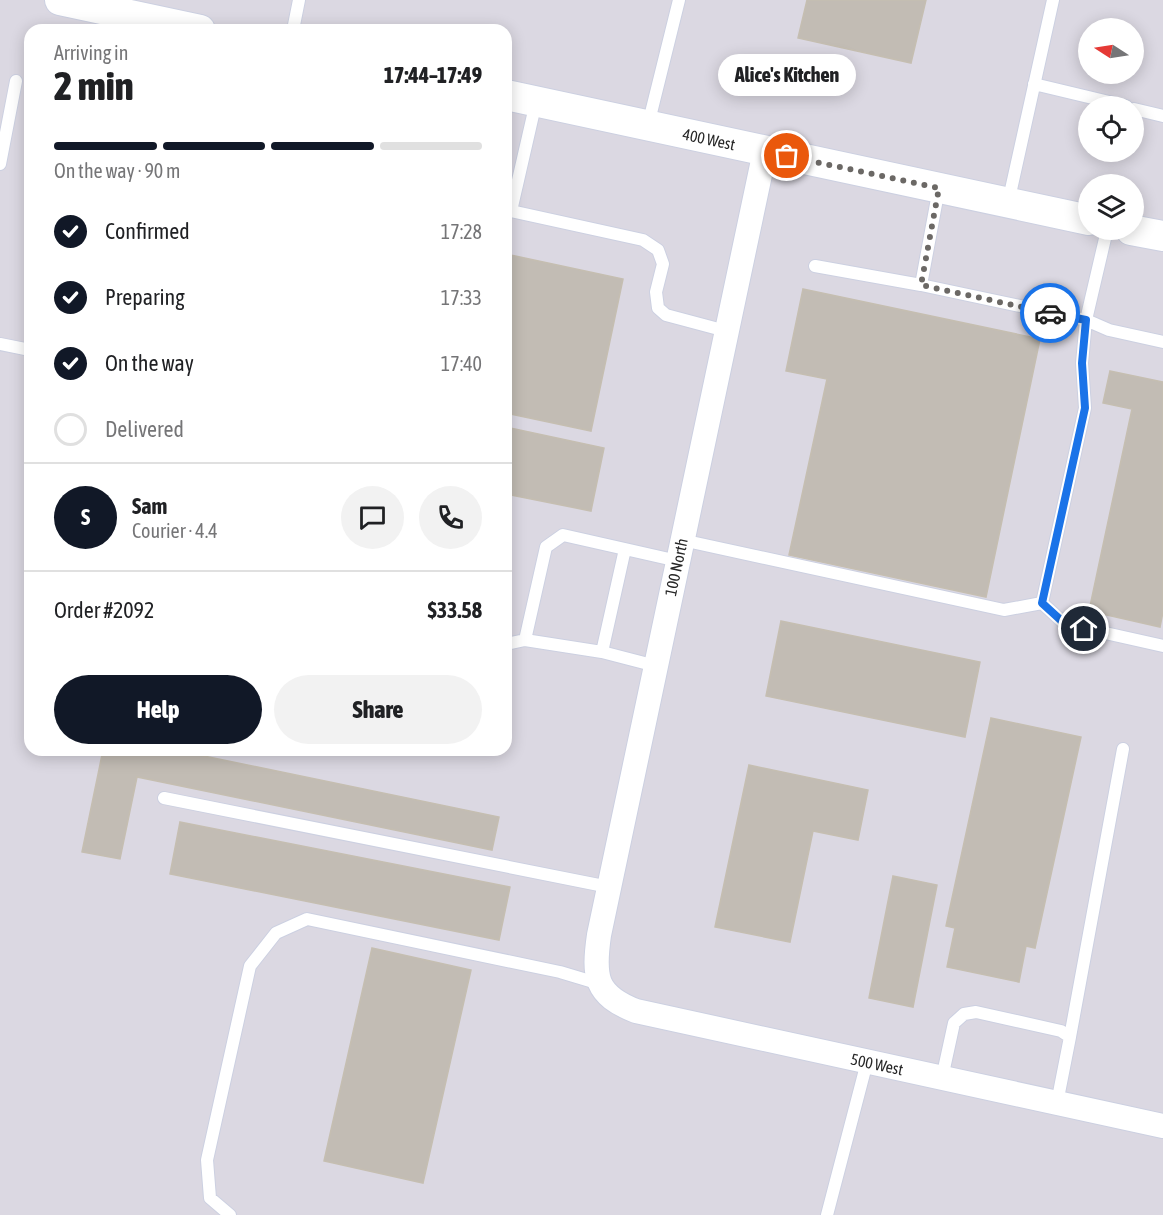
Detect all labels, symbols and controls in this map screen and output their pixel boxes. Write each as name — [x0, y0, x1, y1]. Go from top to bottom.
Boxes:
north arrow — [1078, 18, 1144, 84]
map controls — [1078, 18, 1144, 240]
text: Arriving in — [54, 41, 128, 64]
callout: Alice's Kitchen — [718, 54, 856, 96]
text: 17:44–17:49 — [384, 62, 482, 88]
text: Alice's Kitchen — [735, 63, 839, 86]
text: 2 min — [54, 64, 134, 108]
button: locate — [1078, 96, 1144, 162]
street label: 400 West — [681, 125, 737, 153]
pin — [761, 130, 812, 181]
icon: bag — [770, 139, 803, 172]
text: On the way · 90 m — [54, 159, 180, 182]
button: layers — [1078, 174, 1144, 240]
icon: check — [54, 215, 87, 248]
text: Confirmed — [105, 218, 190, 244]
text: 17:28 — [441, 220, 482, 243]
icon: check — [54, 281, 87, 314]
courier — [1020, 283, 1080, 343]
text: Preparing — [105, 284, 185, 310]
text: 17:33 — [441, 286, 482, 309]
icon: car — [1034, 297, 1067, 330]
icon: check — [54, 347, 87, 380]
text: On the way — [105, 350, 194, 376]
text: 17:40 — [441, 352, 482, 375]
text: Delivered — [105, 416, 184, 442]
button: chat — [341, 486, 404, 549]
button: phone — [419, 486, 482, 549]
text: Sam — [132, 493, 167, 519]
text: S — [81, 504, 90, 530]
text: Courier · 4.4 — [132, 519, 218, 542]
street label: 100 North — [661, 536, 691, 598]
text: Order #2092 — [54, 597, 154, 623]
text: $33.58 — [427, 597, 482, 623]
pin — [1058, 603, 1109, 654]
icon: home — [1067, 612, 1100, 645]
button: Help — [54, 675, 262, 744]
button: Share — [274, 675, 482, 744]
street label: 500 West — [849, 1050, 905, 1078]

